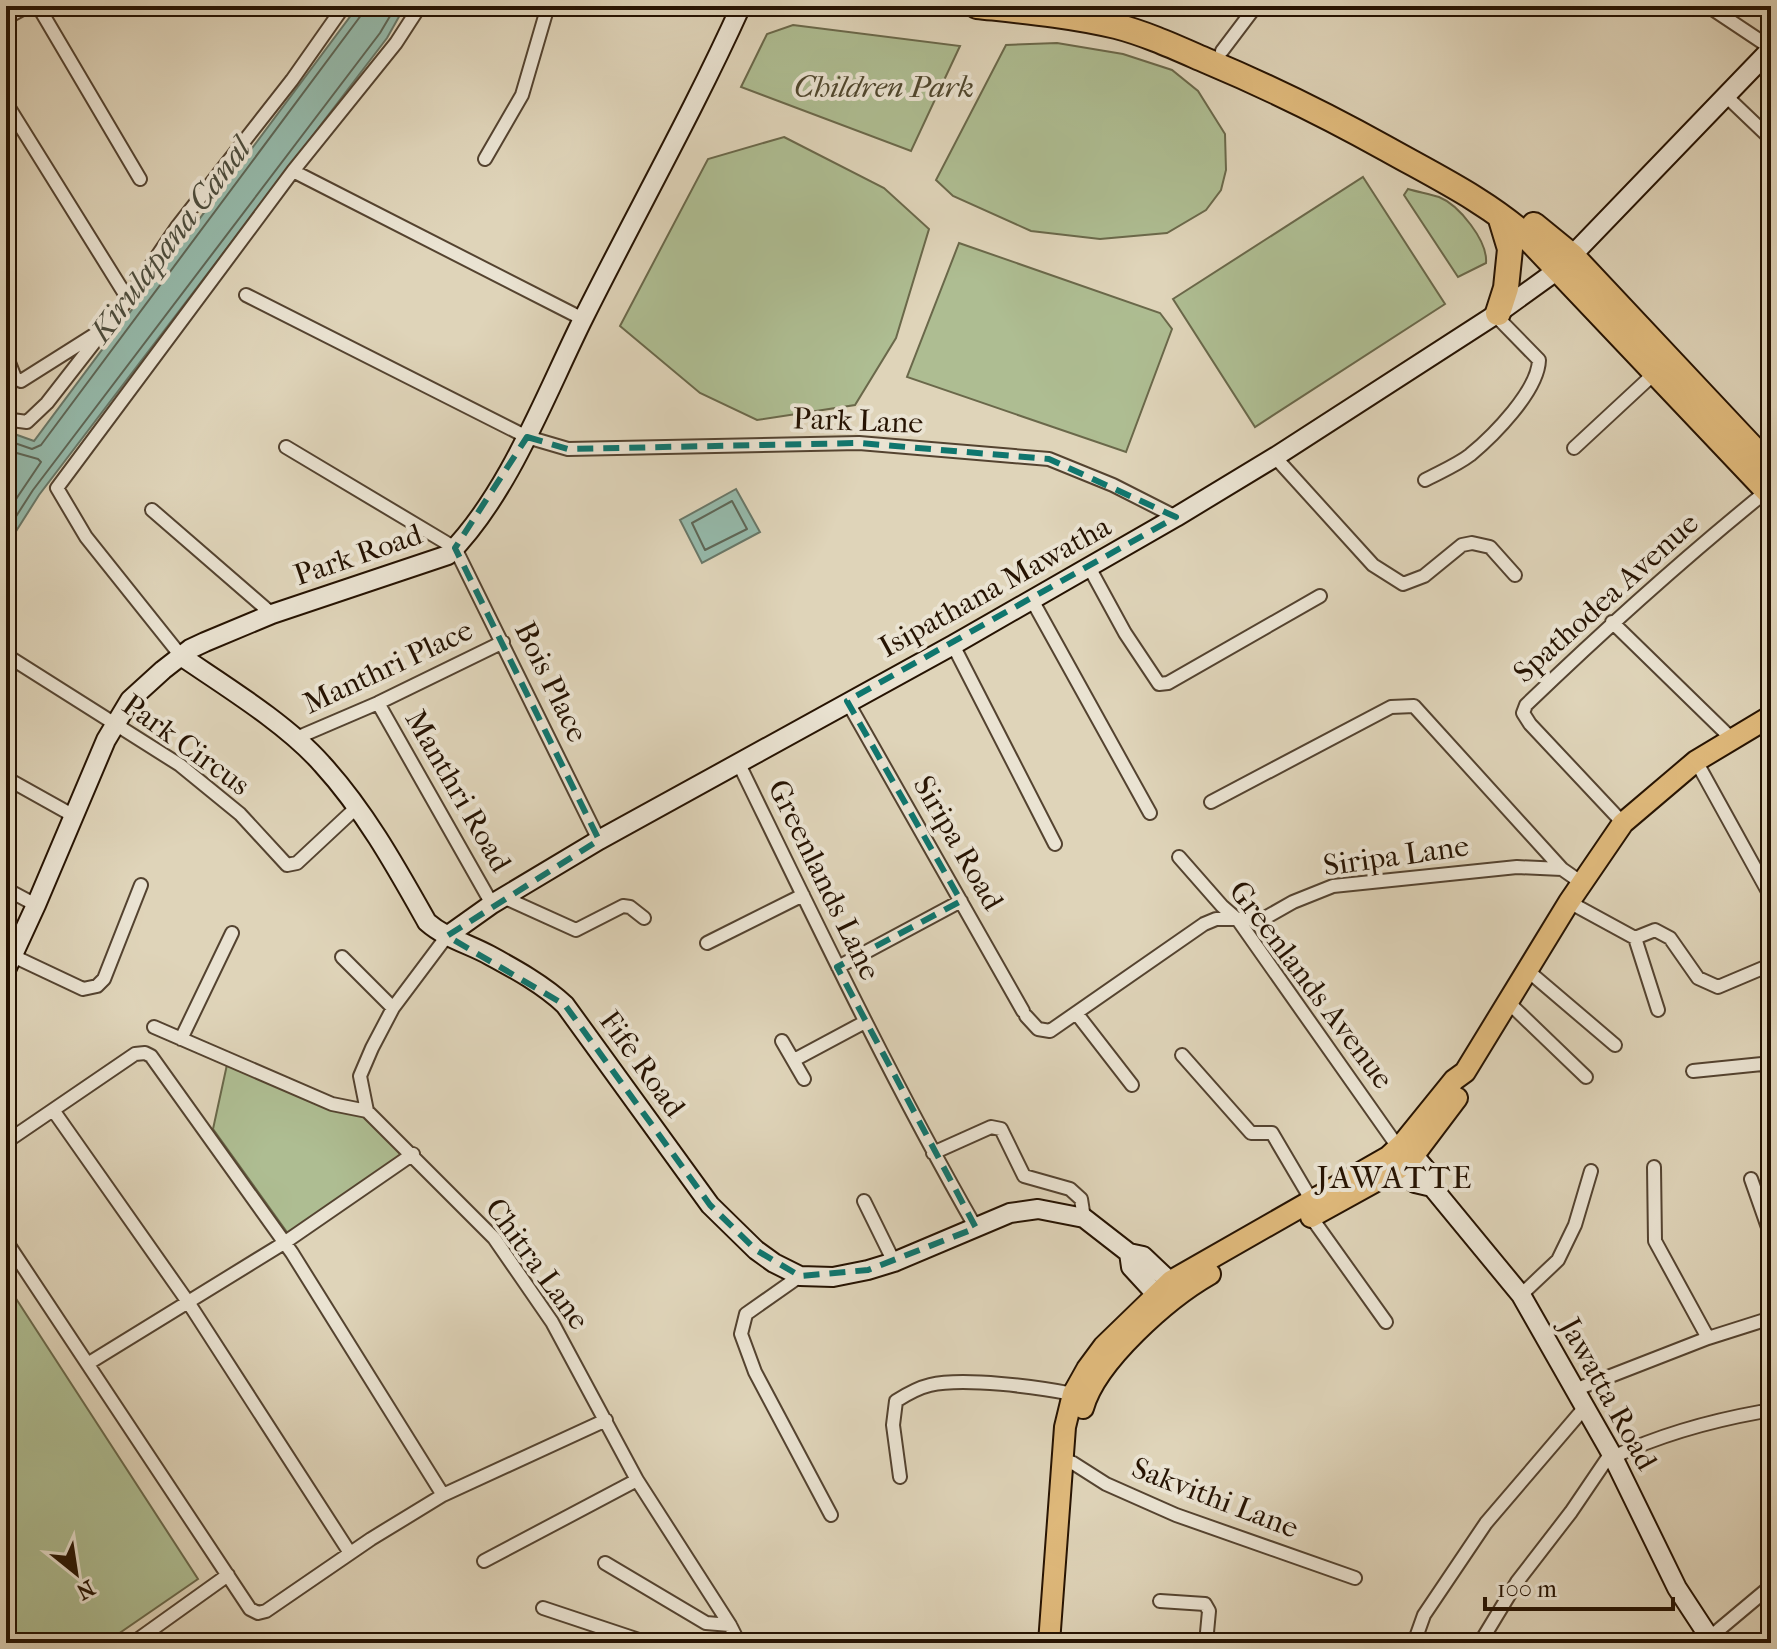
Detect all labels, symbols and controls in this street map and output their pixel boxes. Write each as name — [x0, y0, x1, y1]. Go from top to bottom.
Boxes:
park label: Children Park — [794, 70, 974, 105]
water label: Kirulapana Canal — [80, 128, 260, 351]
street label: Park Lane — [792, 401, 924, 441]
street label: Spathodea Avenue — [1506, 506, 1706, 690]
street label: Isipathana Mawatha — [873, 508, 1118, 665]
street label: Park Road — [289, 517, 427, 593]
street label: Manthri Place — [298, 613, 478, 721]
street label: Bois Place — [507, 616, 595, 748]
street label: Park Circus — [115, 687, 257, 803]
street label: Manthri Road — [398, 704, 519, 879]
street label: Siripa Road — [906, 770, 1011, 917]
street label: Greenlands Lane — [760, 774, 888, 986]
street label: Siripa Lane — [1321, 828, 1471, 884]
street label: Greenlands Avenue — [1221, 874, 1401, 1096]
street label: Fife Road — [592, 1004, 693, 1124]
district label: JAWATTE — [1313, 1159, 1474, 1196]
street label: Chitra Lane — [478, 1192, 596, 1337]
street label: Jawatta Road — [1551, 1310, 1664, 1477]
street label: Sakvithi Lane — [1127, 1450, 1303, 1546]
north arrow — [36, 1533, 116, 1613]
scale bar — [1485, 1561, 1673, 1611]
text: N — [72, 1574, 99, 1605]
text: 100 m — [1497, 1575, 1557, 1603]

